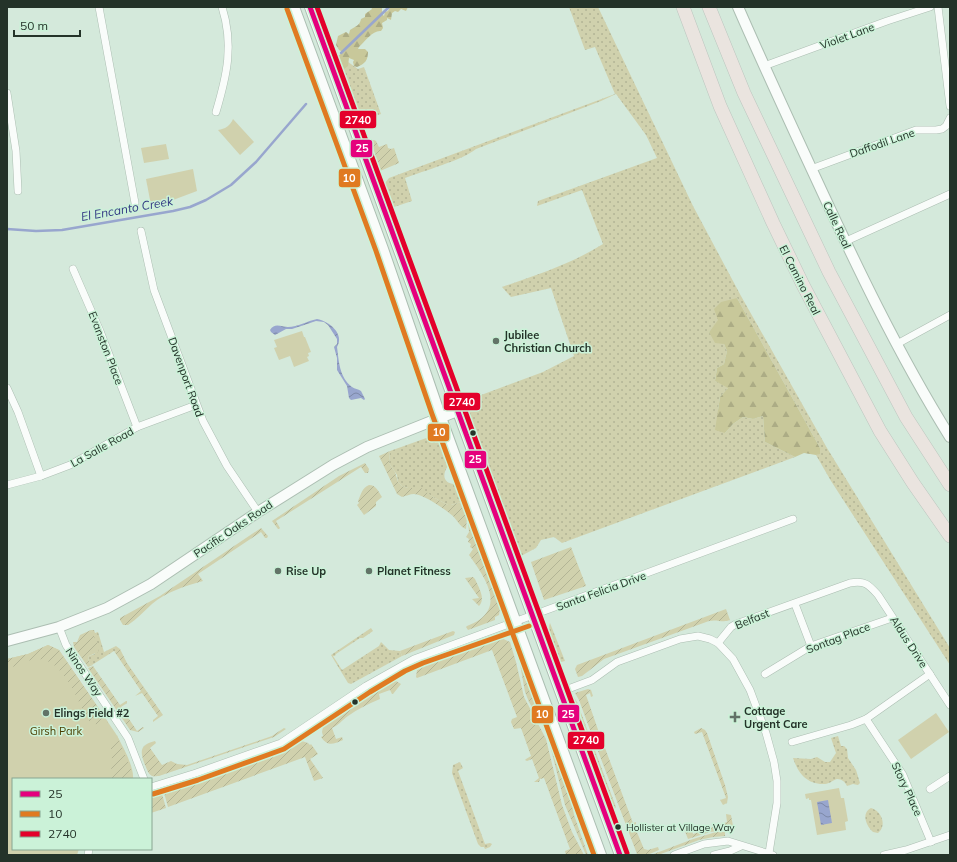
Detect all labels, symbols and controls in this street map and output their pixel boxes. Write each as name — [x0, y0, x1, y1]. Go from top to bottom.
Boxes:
scale bar — [14, 12, 80, 38]
text: 50 m — [20, 18, 48, 33]
street label: Violet Lane — [818, 20, 876, 52]
line badge: 2740 — [339, 110, 377, 129]
text: 2740 — [345, 113, 372, 127]
street label: Daffodil Lane — [848, 125, 916, 161]
line badge: 25 — [350, 139, 373, 158]
text: 25 — [355, 141, 369, 155]
line badge: 10 — [338, 168, 361, 188]
text: 10 — [342, 171, 356, 185]
water label: El Encanto Creek — [80, 193, 175, 224]
street label: Calle Real — [820, 199, 854, 251]
street label: El Camino Real — [776, 243, 824, 317]
street label: Evanston Place — [86, 309, 126, 387]
place label: Jubilee Christian Church — [504, 328, 591, 355]
street label: Davenport Road — [165, 335, 207, 419]
marker: Jubilee Christian Church — [491, 336, 501, 346]
line badge: 2740 — [443, 392, 481, 411]
text: 2740 — [449, 395, 476, 409]
line badge: 10 — [427, 423, 450, 442]
street label: La Salle Road — [68, 424, 136, 470]
text: 10 — [432, 425, 446, 439]
unlabelled marker — [468, 428, 478, 438]
line badge: 25 — [464, 450, 487, 469]
text: 25 — [468, 452, 482, 466]
street label: Pacific Oaks Road — [191, 497, 275, 561]
place label: Rise Up — [286, 564, 326, 578]
place label: Planet Fitness — [377, 564, 451, 578]
marker: Rise Up — [273, 566, 283, 576]
marker: Planet Fitness — [364, 566, 374, 576]
street label: Santa Felicia Drive — [554, 568, 648, 614]
street label: Belfast — [733, 606, 771, 632]
street label: Aldus Drive — [887, 614, 931, 670]
street label: Sontag Place — [804, 619, 872, 657]
street label: Ninos Way — [63, 645, 106, 699]
unlabelled marker — [350, 697, 360, 707]
line badge: 25 — [557, 704, 580, 723]
place label: Cottage Urgent Care — [744, 704, 807, 731]
line badge: 10 — [531, 705, 554, 724]
place label: Elings Field #2 — [54, 706, 130, 720]
text: 10 — [535, 707, 549, 721]
text: 25 — [561, 707, 575, 721]
marker: Elings Field #2 — [41, 708, 51, 718]
marker: Cottage Urgent Care — [729, 711, 741, 723]
park label: Girsh Park — [30, 724, 83, 738]
line badge: 2740 — [567, 731, 605, 750]
text: 2740 — [573, 733, 600, 747]
street label: Story Place — [888, 760, 926, 818]
legend — [12, 778, 152, 850]
text: 25 — [48, 786, 62, 801]
text: 10 — [48, 806, 62, 821]
place label: Hollister at Village Way — [626, 821, 735, 834]
marker: Hollister at Village Way — [613, 822, 623, 832]
text: 2740 — [48, 826, 77, 841]

